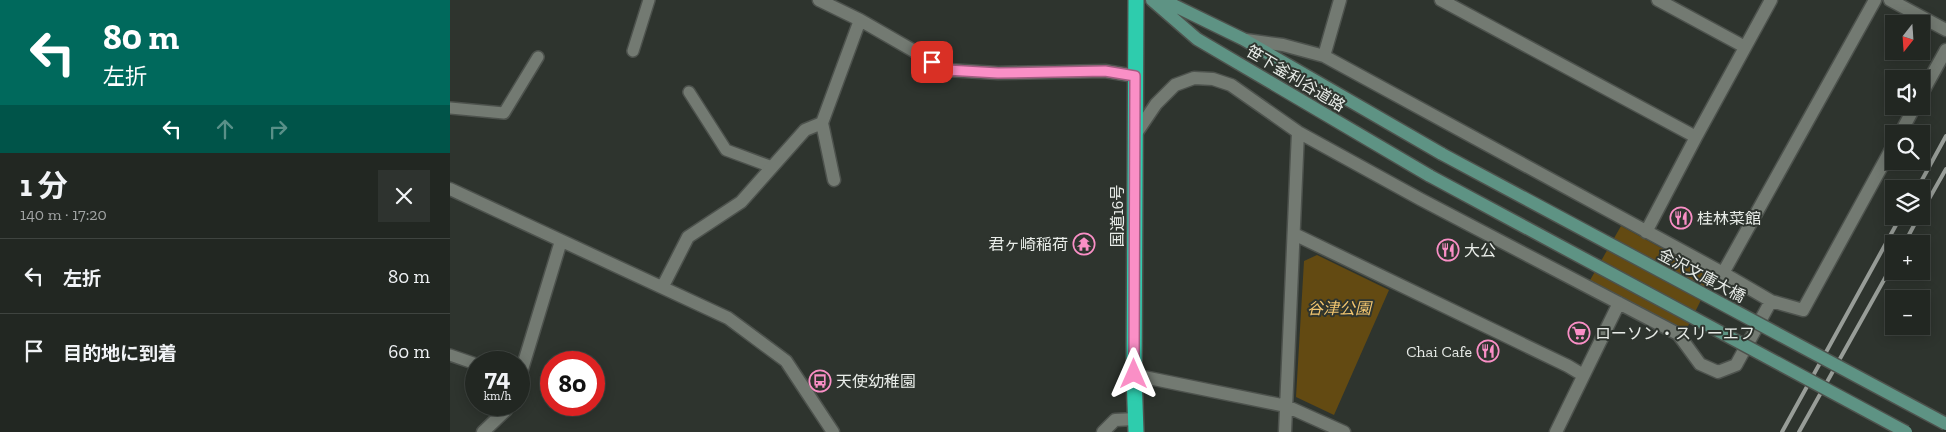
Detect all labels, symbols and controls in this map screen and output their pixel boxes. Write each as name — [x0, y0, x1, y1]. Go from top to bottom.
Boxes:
north arrow — [1885, 15, 1930, 60]
map controls — [1885, 15, 1930, 335]
text: 80 m — [103, 16, 179, 58]
icon: left — [20, 20, 85, 85]
pin — [911, 41, 953, 83]
street label: 笹下釜利谷道路 — [1243, 41, 1349, 115]
icon: arrive — [918, 48, 946, 76]
text: 左折 — [103, 63, 147, 90]
button: sound — [1885, 70, 1930, 115]
icon: left — [158, 115, 186, 143]
icon: ahead — [211, 115, 239, 143]
icon: right — [264, 115, 292, 143]
button: search — [1885, 125, 1930, 170]
text: 1 分 — [20, 168, 68, 204]
button: close — [378, 170, 430, 222]
button: layers — [1885, 180, 1930, 225]
street label: 国道16号 — [1108, 185, 1127, 247]
text: 140 m · 17:20 — [20, 205, 107, 224]
restaurant icon: 桂林菜館 — [1669, 206, 1693, 230]
place label: 桂林菜館 — [1697, 209, 1761, 228]
temple icon: 君ヶ崎稲荷 — [1072, 232, 1096, 256]
place label: 君ヶ崎稲荷 — [988, 235, 1068, 254]
button: + — [1885, 235, 1930, 280]
restaurant icon: 大公 — [1436, 238, 1460, 262]
place label: 大公 — [1464, 241, 1496, 260]
street label: 金沢文庫大橋 — [1655, 245, 1749, 306]
icon: left — [20, 262, 48, 290]
text: 80 m — [388, 265, 430, 288]
text: 左折 — [63, 267, 101, 290]
button: − — [1885, 290, 1930, 335]
park label: 谷津公園 — [1307, 299, 1373, 318]
supermarket icon: ローソン・スリーエフ — [1567, 321, 1591, 345]
place label: ローソン・スリーエフ — [1595, 324, 1755, 343]
icon: arrive — [20, 337, 48, 365]
restaurant icon: Chai Cafe — [1476, 339, 1500, 363]
text: 60 m — [388, 340, 430, 363]
text: 目的地に到着 — [63, 342, 177, 365]
place label: Chai Cafe — [1406, 342, 1472, 361]
position arrow — [1107, 347, 1159, 399]
speed limit sign: 80 — [540, 351, 605, 416]
text: 74 — [484, 362, 511, 392]
bus stop icon: 天使幼稚園 — [808, 369, 832, 393]
place label: 天使幼稚園 — [836, 372, 916, 391]
text: km/h — [484, 389, 511, 403]

